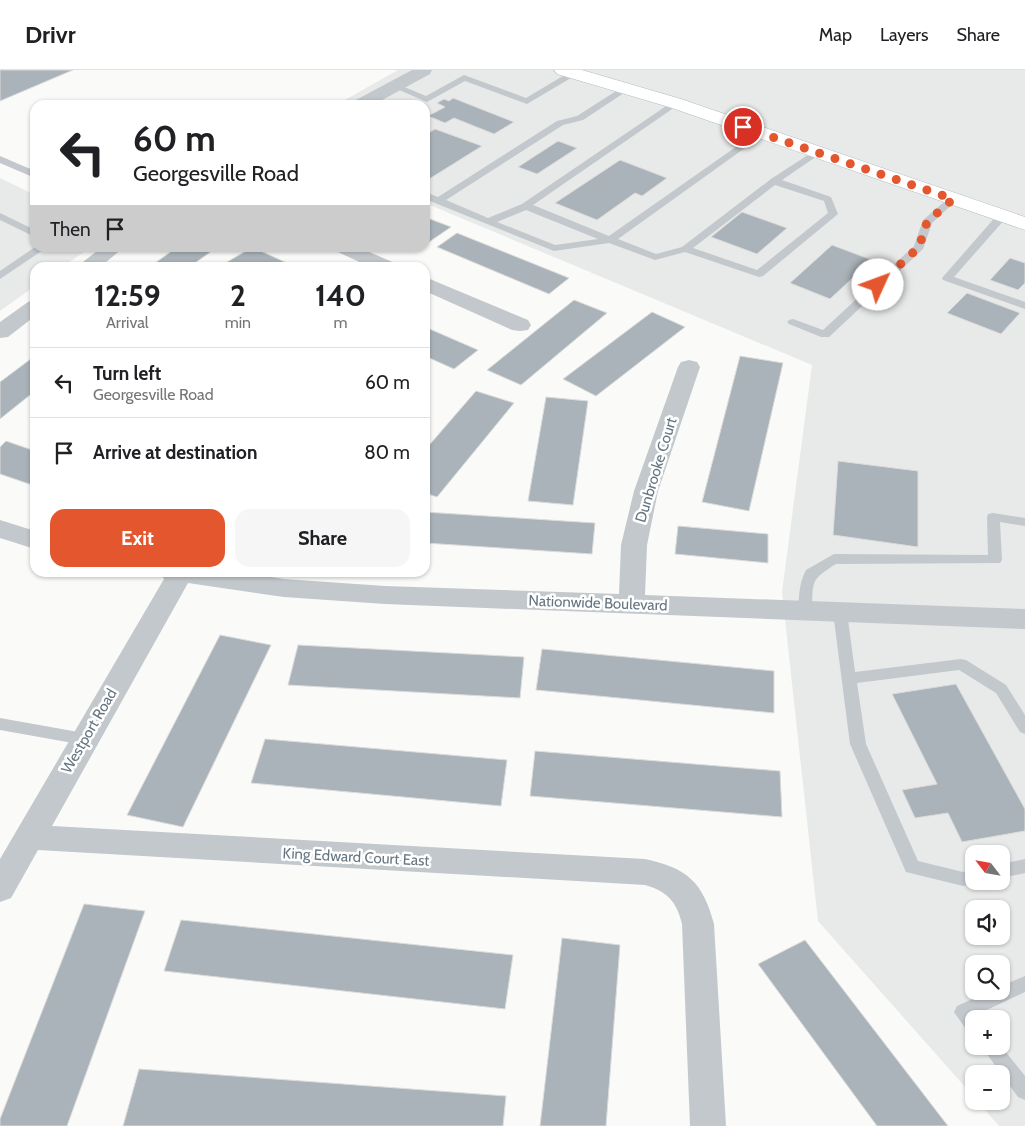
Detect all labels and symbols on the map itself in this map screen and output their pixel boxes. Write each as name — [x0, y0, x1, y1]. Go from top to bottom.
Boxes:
pin — [722, 106, 764, 148]
position arrow — [851, 258, 903, 310]
street label: Dunbrooke Court — [631, 415, 681, 525]
street label: Nationwide Boulevard — [528, 592, 668, 614]
street label: Westport Road — [57, 685, 121, 777]
street label: King Edward Court East — [282, 844, 430, 870]
north arrow — [965, 845, 1010, 890]

